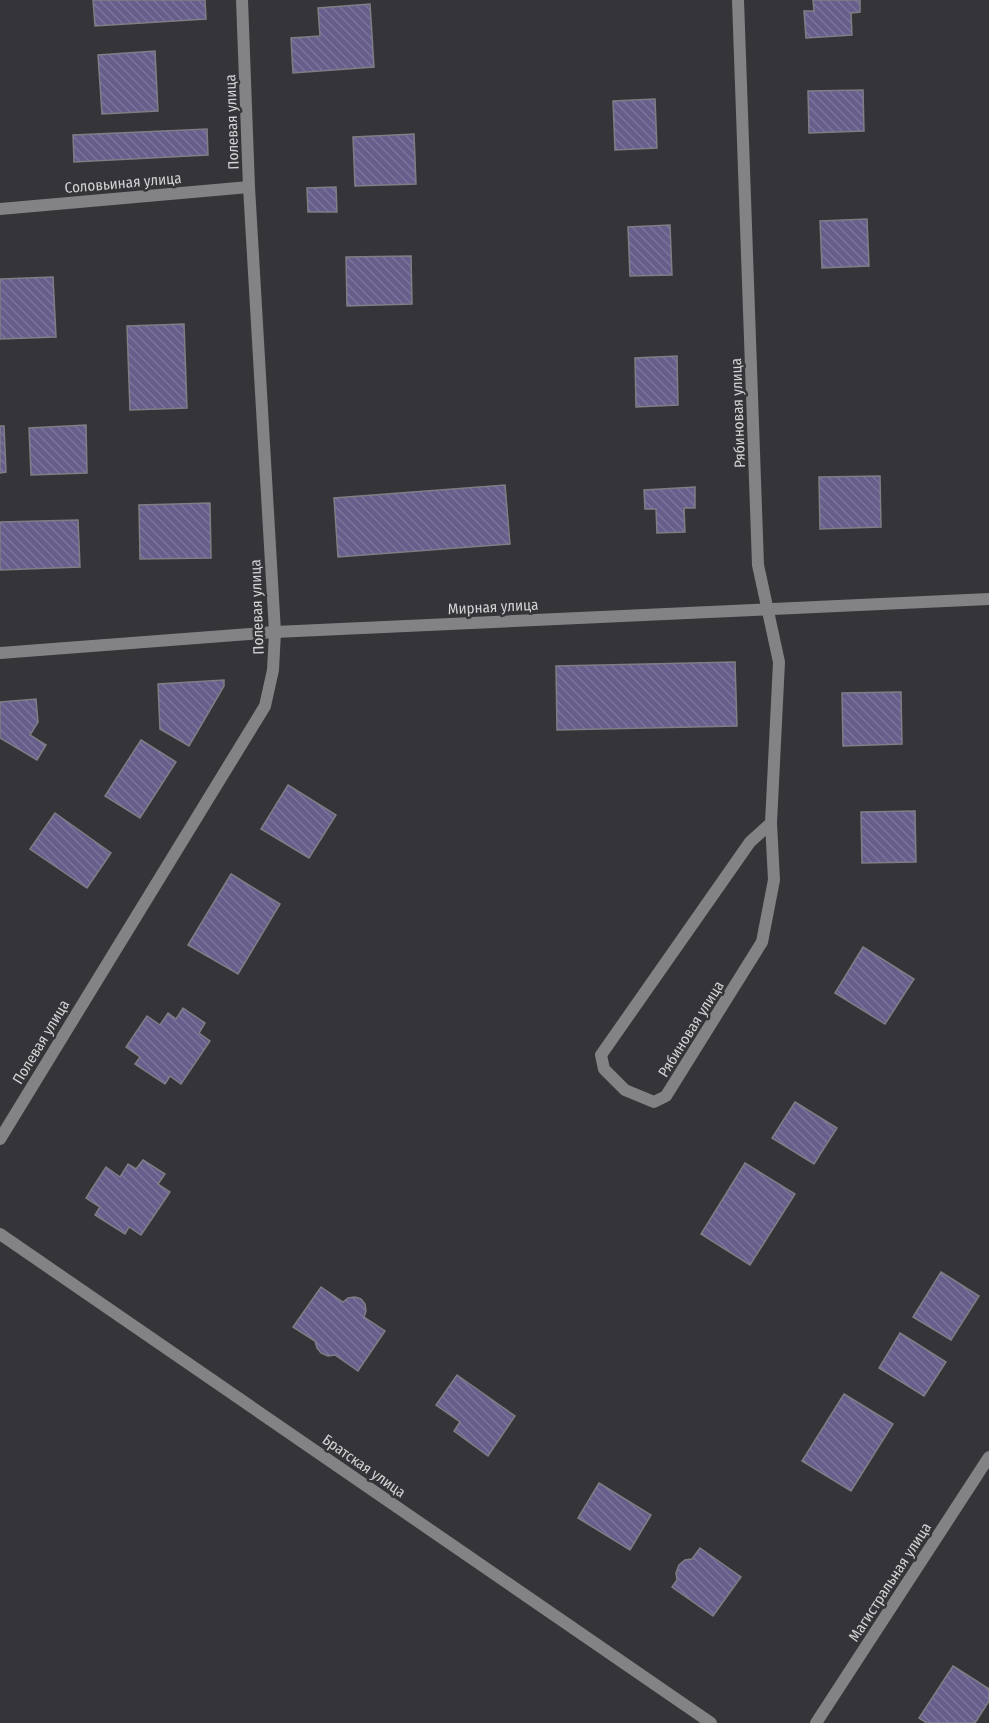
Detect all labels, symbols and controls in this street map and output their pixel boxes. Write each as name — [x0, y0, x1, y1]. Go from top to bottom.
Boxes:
street label: Полевая улица — [221, 74, 243, 170]
street label: Соловьиная улица — [64, 169, 182, 197]
street label: Рябиновая улица — [727, 358, 749, 468]
street label: Полевая улица — [246, 559, 268, 655]
street label: Мирная улица — [447, 596, 539, 618]
street label: Рябиновая улица — [654, 978, 728, 1080]
street label: Полевая улица — [9, 997, 73, 1087]
street label: Братская улица — [319, 1431, 409, 1501]
street label: Магистральная улица — [845, 1519, 935, 1645]

